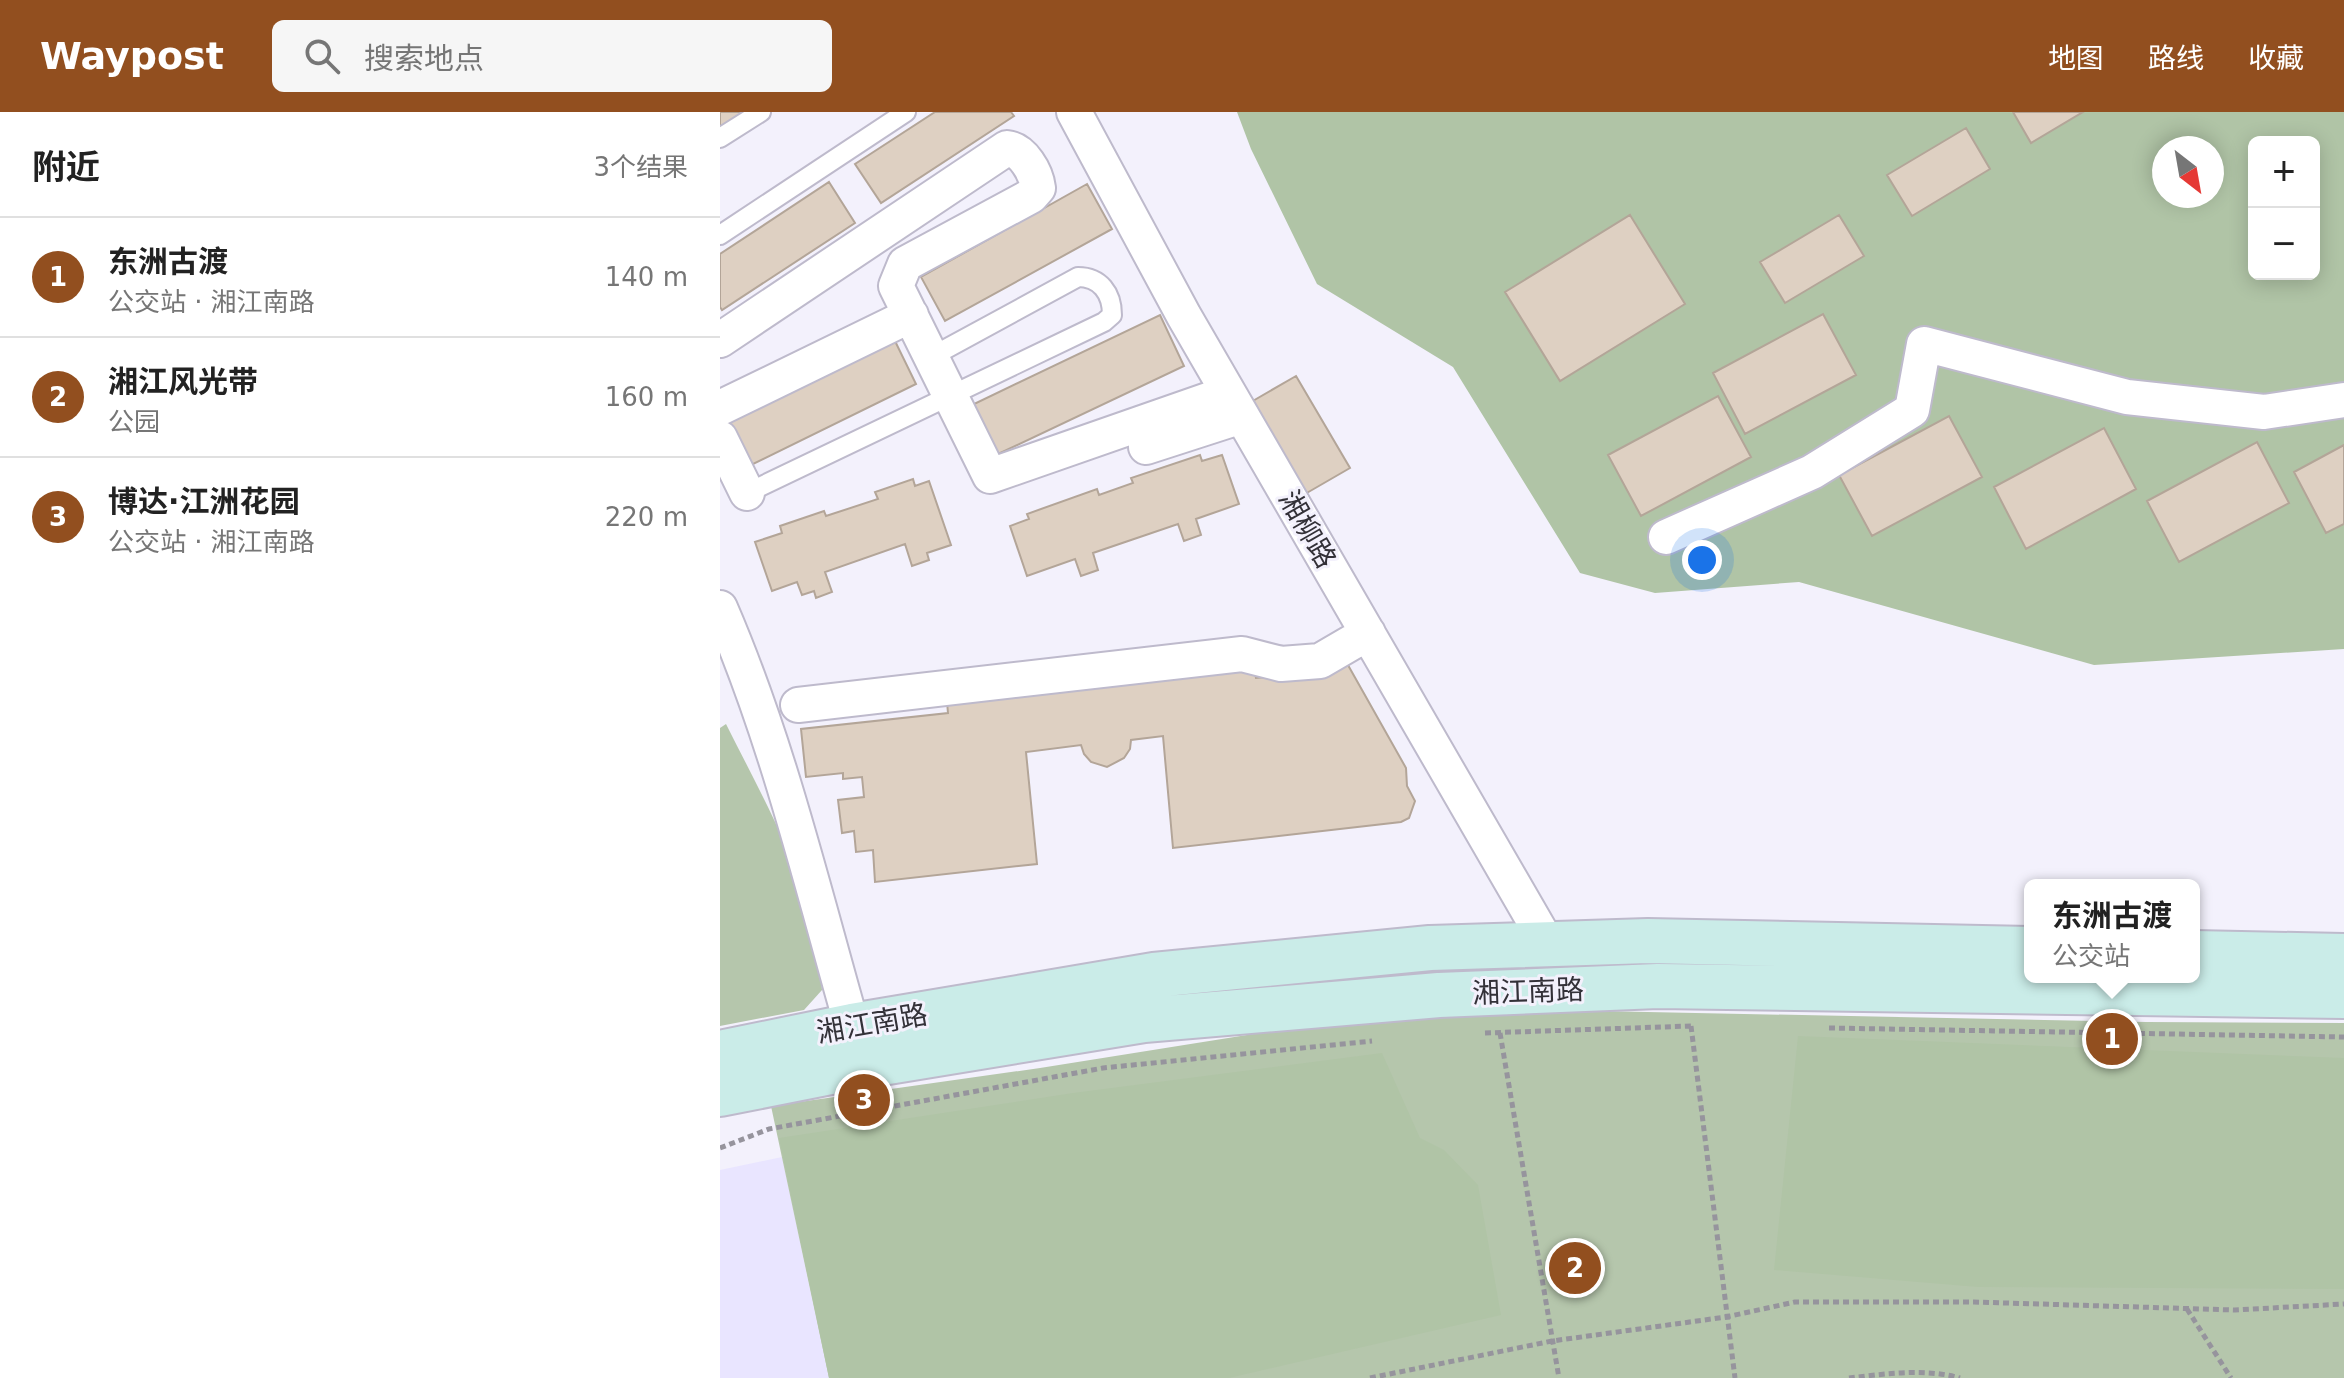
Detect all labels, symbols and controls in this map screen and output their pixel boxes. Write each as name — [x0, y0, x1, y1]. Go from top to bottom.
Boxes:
search box — [272, 20, 832, 92]
text: Waypost — [40, 34, 224, 78]
icon: search — [300, 34, 344, 78]
text: 搜索地点 — [364, 41, 484, 76]
text: 地图 — [2048, 42, 2104, 75]
text: 路线 — [2148, 42, 2204, 75]
text: 收藏 — [2248, 42, 2304, 75]
north arrow — [2152, 136, 2224, 208]
map controls — [2248, 136, 2320, 280]
button: + — [2248, 136, 2320, 208]
text: 附近 — [32, 147, 100, 187]
text: 3个结果 — [593, 152, 688, 182]
button: − — [2248, 208, 2320, 280]
text: 东洲古渡 — [108, 244, 228, 279]
text: 1 — [49, 262, 67, 292]
text: 140 m — [605, 262, 688, 292]
text: 公交站 · 湘江南路 — [108, 287, 315, 317]
text: 湘江风光带 — [108, 364, 258, 399]
text: 2 — [49, 382, 67, 412]
text: 160 m — [605, 382, 688, 412]
text: 公园 — [108, 407, 160, 437]
text: 博达·江洲花园 — [108, 484, 299, 519]
street label: 湘柳路 — [1272, 485, 1343, 574]
text: 3 — [49, 502, 67, 532]
text: 220 m — [605, 502, 688, 532]
text: 公交站 · 湘江南路 — [108, 527, 315, 557]
your location — [1682, 540, 1722, 580]
popup — [2024, 879, 2200, 983]
text: 东洲古渡 — [2052, 898, 2172, 933]
text: 公交站 — [2052, 941, 2130, 971]
street label: 湘江南路 — [1471, 973, 1585, 1010]
street label: 湘江南路 — [814, 998, 930, 1049]
pin: 1 — [2086, 1009, 2138, 1069]
pin: 3 — [838, 1070, 890, 1130]
pin: 2 — [1549, 1238, 1601, 1298]

